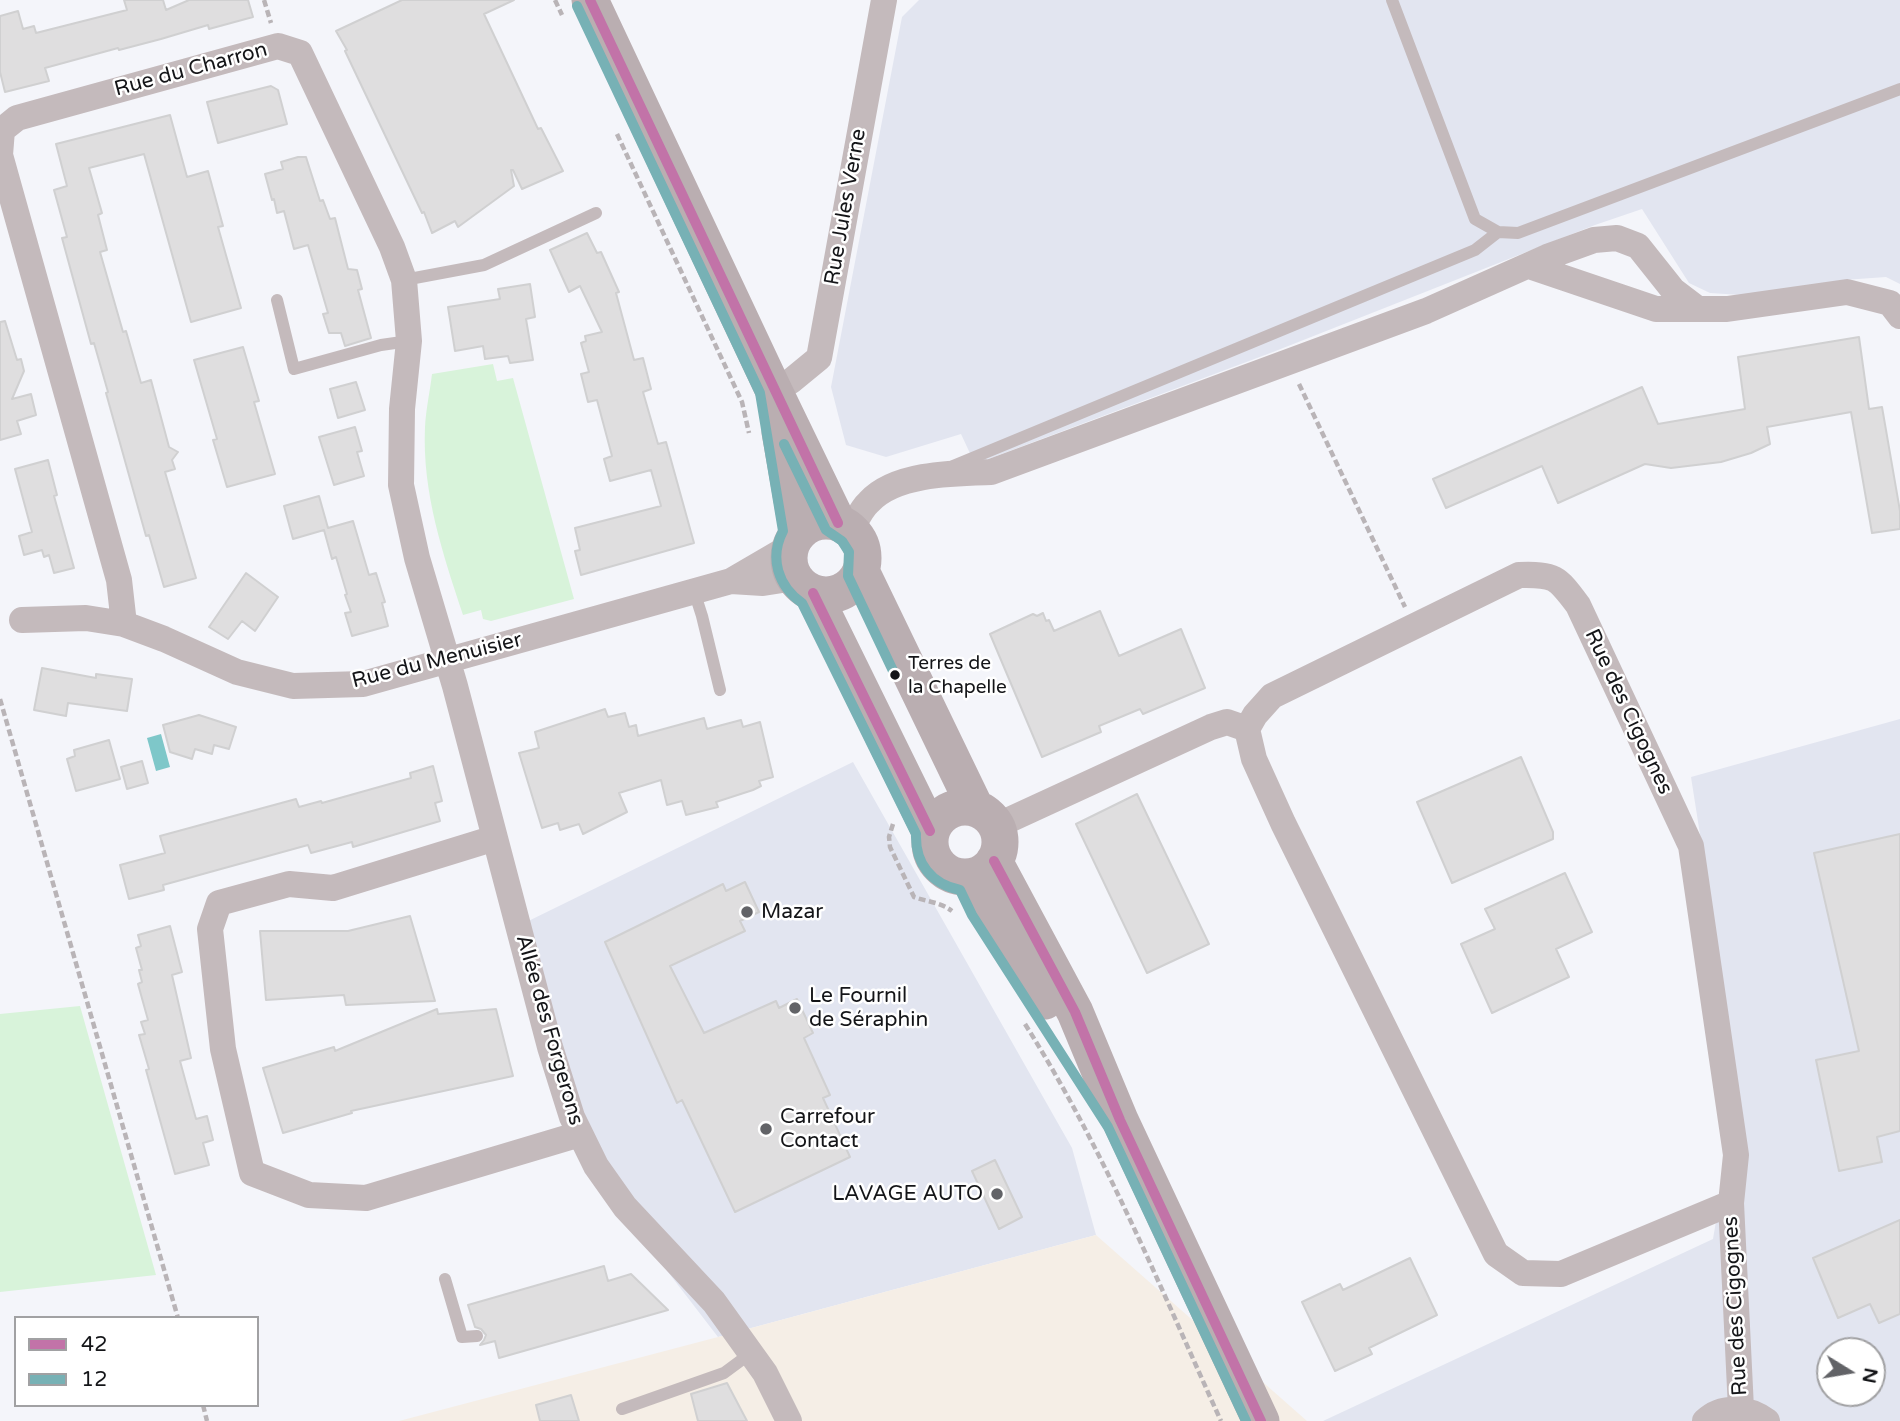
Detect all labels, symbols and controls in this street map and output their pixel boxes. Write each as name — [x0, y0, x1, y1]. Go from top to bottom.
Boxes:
street label: Rue du Charron — [112, 37, 270, 103]
street label: Rue Jules Verne — [820, 127, 872, 287]
street label: Rue des Cigognes — [1579, 625, 1677, 799]
street label: Rue du Menuisier — [349, 628, 525, 694]
place label: Terres de la Chapelle — [908, 653, 1007, 697]
marker: Terres de la Chapelle — [888, 668, 902, 682]
place label: Mazar — [761, 899, 823, 925]
marker: Mazar — [739, 904, 755, 920]
street label: Allée des Forgerons — [510, 932, 588, 1128]
place label: Le Fournil de Séraphin — [809, 983, 928, 1033]
marker: Le Fournil de Séraphin — [787, 1000, 803, 1016]
place label: Carrefour Contact — [780, 1104, 875, 1154]
marker: Carrefour Contact — [758, 1121, 774, 1137]
place label: LAVAGE AUTO — [832, 1181, 983, 1207]
marker: LAVAGE AUTO — [989, 1186, 1005, 1202]
street label: Rue des Cigognes — [1719, 1216, 1753, 1396]
legend — [14, 1316, 259, 1407]
text: 42 — [81, 1332, 107, 1357]
north arrow — [1816, 1337, 1886, 1407]
text: N — [1857, 1366, 1882, 1385]
text: 12 — [81, 1367, 107, 1392]

